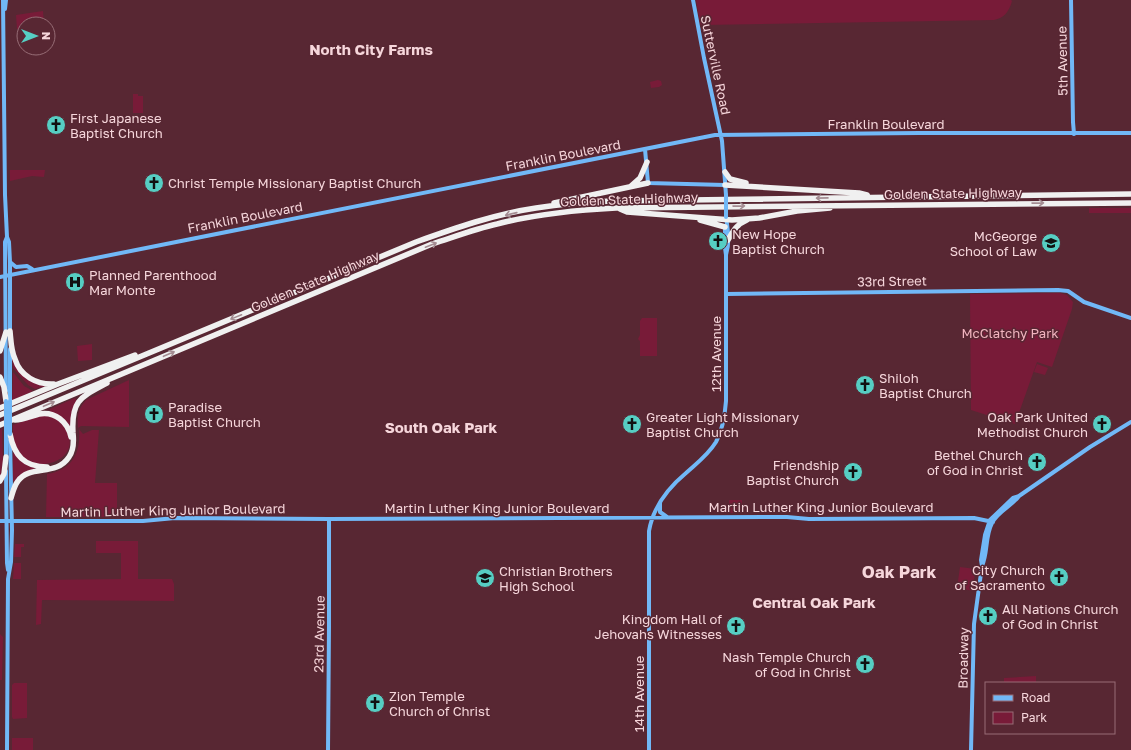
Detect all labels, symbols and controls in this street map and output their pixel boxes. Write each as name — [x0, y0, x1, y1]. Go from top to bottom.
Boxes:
street label: Sutterville Road — [698, 14, 734, 116]
north arrow — [16, 16, 56, 56]
street label: 5th Avenue — [1053, 26, 1071, 96]
text: N — [40, 32, 53, 40]
district label: North City Farms — [309, 40, 433, 58]
place label: First Japanese Baptist Church — [70, 110, 163, 141]
church icon: First Japanese Baptist Church — [45, 114, 67, 136]
street label: Franklin Boulevard — [827, 116, 945, 132]
street label: Franklin Boulevard — [504, 136, 622, 174]
church icon: Christ Temple Missionary Baptist Church — [143, 172, 165, 194]
place label: Christ Temple Missionary Baptist Church — [168, 175, 421, 191]
street label: Golden State Highway — [884, 184, 1023, 202]
street label: Golden State Highway — [560, 189, 699, 209]
one-way arrow — [816, 194, 829, 202]
street label: Franklin Boulevard — [186, 198, 304, 236]
one-way arrow — [1031, 199, 1044, 207]
one-way arrow — [732, 202, 745, 210]
one-way arrow — [505, 210, 518, 218]
place label: New Hope Baptist Church — [732, 226, 825, 257]
place label: McGeorge School of Law — [950, 228, 1037, 259]
church icon: New Hope Baptist Church — [707, 230, 729, 252]
school or university icon: McGeorge School of Law — [1040, 232, 1062, 254]
one-way arrow — [424, 240, 436, 248]
street label: Golden State Highway — [248, 246, 382, 315]
place label: Planned Parenthood Mar Monte — [89, 267, 217, 298]
hospital icon: Planned Parenthood Mar Monte — [64, 271, 86, 293]
street label: 33rd Street — [857, 272, 927, 290]
one-way arrow — [231, 314, 243, 321]
street label: 12th Avenue — [708, 316, 724, 392]
park label: McClatchy Park — [961, 325, 1059, 341]
one-way arrow — [162, 350, 174, 357]
place label: Shiloh Baptist Church — [879, 370, 972, 401]
church icon: Shiloh Baptist Church — [854, 374, 876, 396]
place label: Paradise Baptist Church — [168, 399, 261, 430]
one-way arrow — [42, 400, 54, 407]
church icon: Paradise Baptist Church — [143, 403, 165, 425]
place label: Greater Light Missionary Baptist Church — [646, 409, 800, 440]
place label: Oak Park United Methodist Church — [977, 409, 1088, 440]
church icon: Greater Light Missionary Baptist Church — [621, 413, 643, 435]
church icon: Oak Park United Methodist Church — [1091, 413, 1113, 435]
district label: South Oak Park — [385, 418, 498, 436]
place label: Bethel Church of God in Christ — [927, 447, 1023, 478]
church icon: Bethel Church of God in Christ — [1026, 451, 1048, 473]
place label: Friendship Baptist Church — [746, 457, 839, 488]
church icon: Friendship Baptist Church — [842, 461, 864, 483]
street label: Martin Luther King Junior Boulevard — [708, 499, 934, 515]
street label: Martin Luther King Junior Boulevard — [60, 500, 286, 520]
street label: Martin Luther King Junior Boulevard — [384, 500, 610, 516]
district label: Oak Park — [862, 561, 936, 582]
place label: City Church of Sacramento — [954, 562, 1045, 593]
place label: Christian Brothers High School — [499, 563, 613, 594]
church icon: City Church of Sacramento — [1048, 566, 1070, 588]
school or university icon: Christian Brothers High School — [474, 567, 496, 589]
district label: Central Oak Park — [752, 593, 876, 611]
street label: 23rd Avenue — [310, 595, 328, 673]
place label: All Nations Church of God in Christ — [1002, 601, 1118, 632]
church icon: All Nations Church of God in Christ — [977, 605, 999, 627]
place label: Kingdom Hall of Jehovahs Witnesses — [594, 611, 722, 642]
church icon: Kingdom Hall of Jehovahs Witnesses — [725, 615, 747, 637]
street label: Broadway — [954, 626, 972, 689]
place label: Nash Temple Church of God in Christ — [722, 649, 851, 680]
church icon: Nash Temple Church of God in Christ — [854, 653, 876, 675]
street label: 14th Avenue — [631, 656, 647, 732]
legend — [985, 682, 1115, 734]
place label: Zion Temple Church of Christ — [389, 688, 490, 719]
text: Road — [1021, 690, 1050, 705]
church icon: Zion Temple Church of Christ — [364, 692, 386, 714]
text: Park — [1021, 710, 1047, 725]

